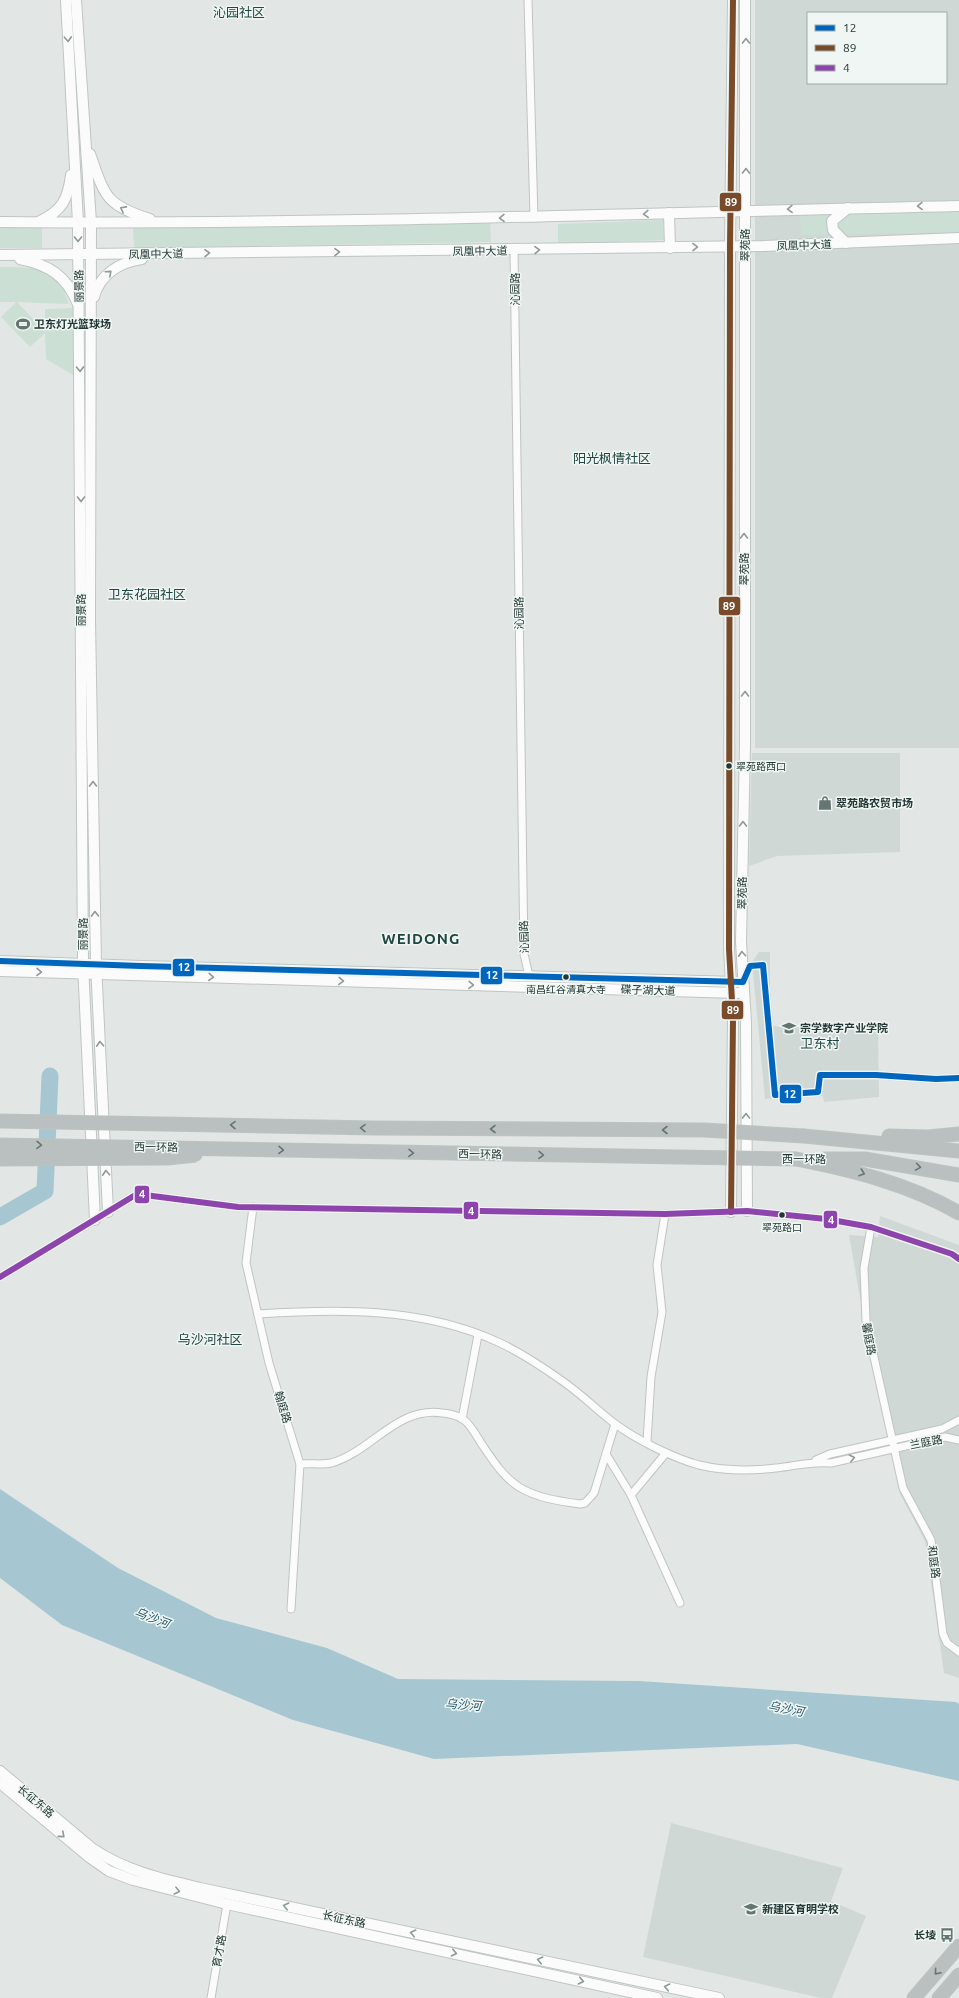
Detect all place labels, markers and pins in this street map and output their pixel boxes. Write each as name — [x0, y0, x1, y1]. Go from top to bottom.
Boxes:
sports icon: 卫东灯光篮球场 — [15, 316, 31, 332]
place label: 卫东灯光篮球场 — [34, 318, 111, 330]
marker: 翠苑路西口 — [724, 761, 734, 771]
place label: 翠苑路西口 — [736, 761, 786, 772]
shop icon: 翠苑路农贸市场 — [817, 795, 833, 811]
place label: 翠苑路农贸市场 — [836, 797, 913, 809]
marker: 南昌红谷清真大寺 — [561, 972, 571, 982]
place label: 南昌红谷清真大寺 — [526, 984, 606, 995]
school or university icon: 宗学数字产业学院 — [781, 1020, 797, 1036]
place label: 宗学数字产业学院 — [800, 1022, 888, 1034]
marker: 翠苑路口 — [777, 1210, 787, 1220]
place label: 翠苑路口 — [762, 1222, 802, 1233]
school or university icon: 新建区育明学校 — [743, 1901, 759, 1917]
place label: 新建区育明学校 — [762, 1903, 839, 1915]
bus stop icon: 长堎 — [939, 1927, 955, 1943]
place label: 长堎 — [914, 1929, 936, 1941]

